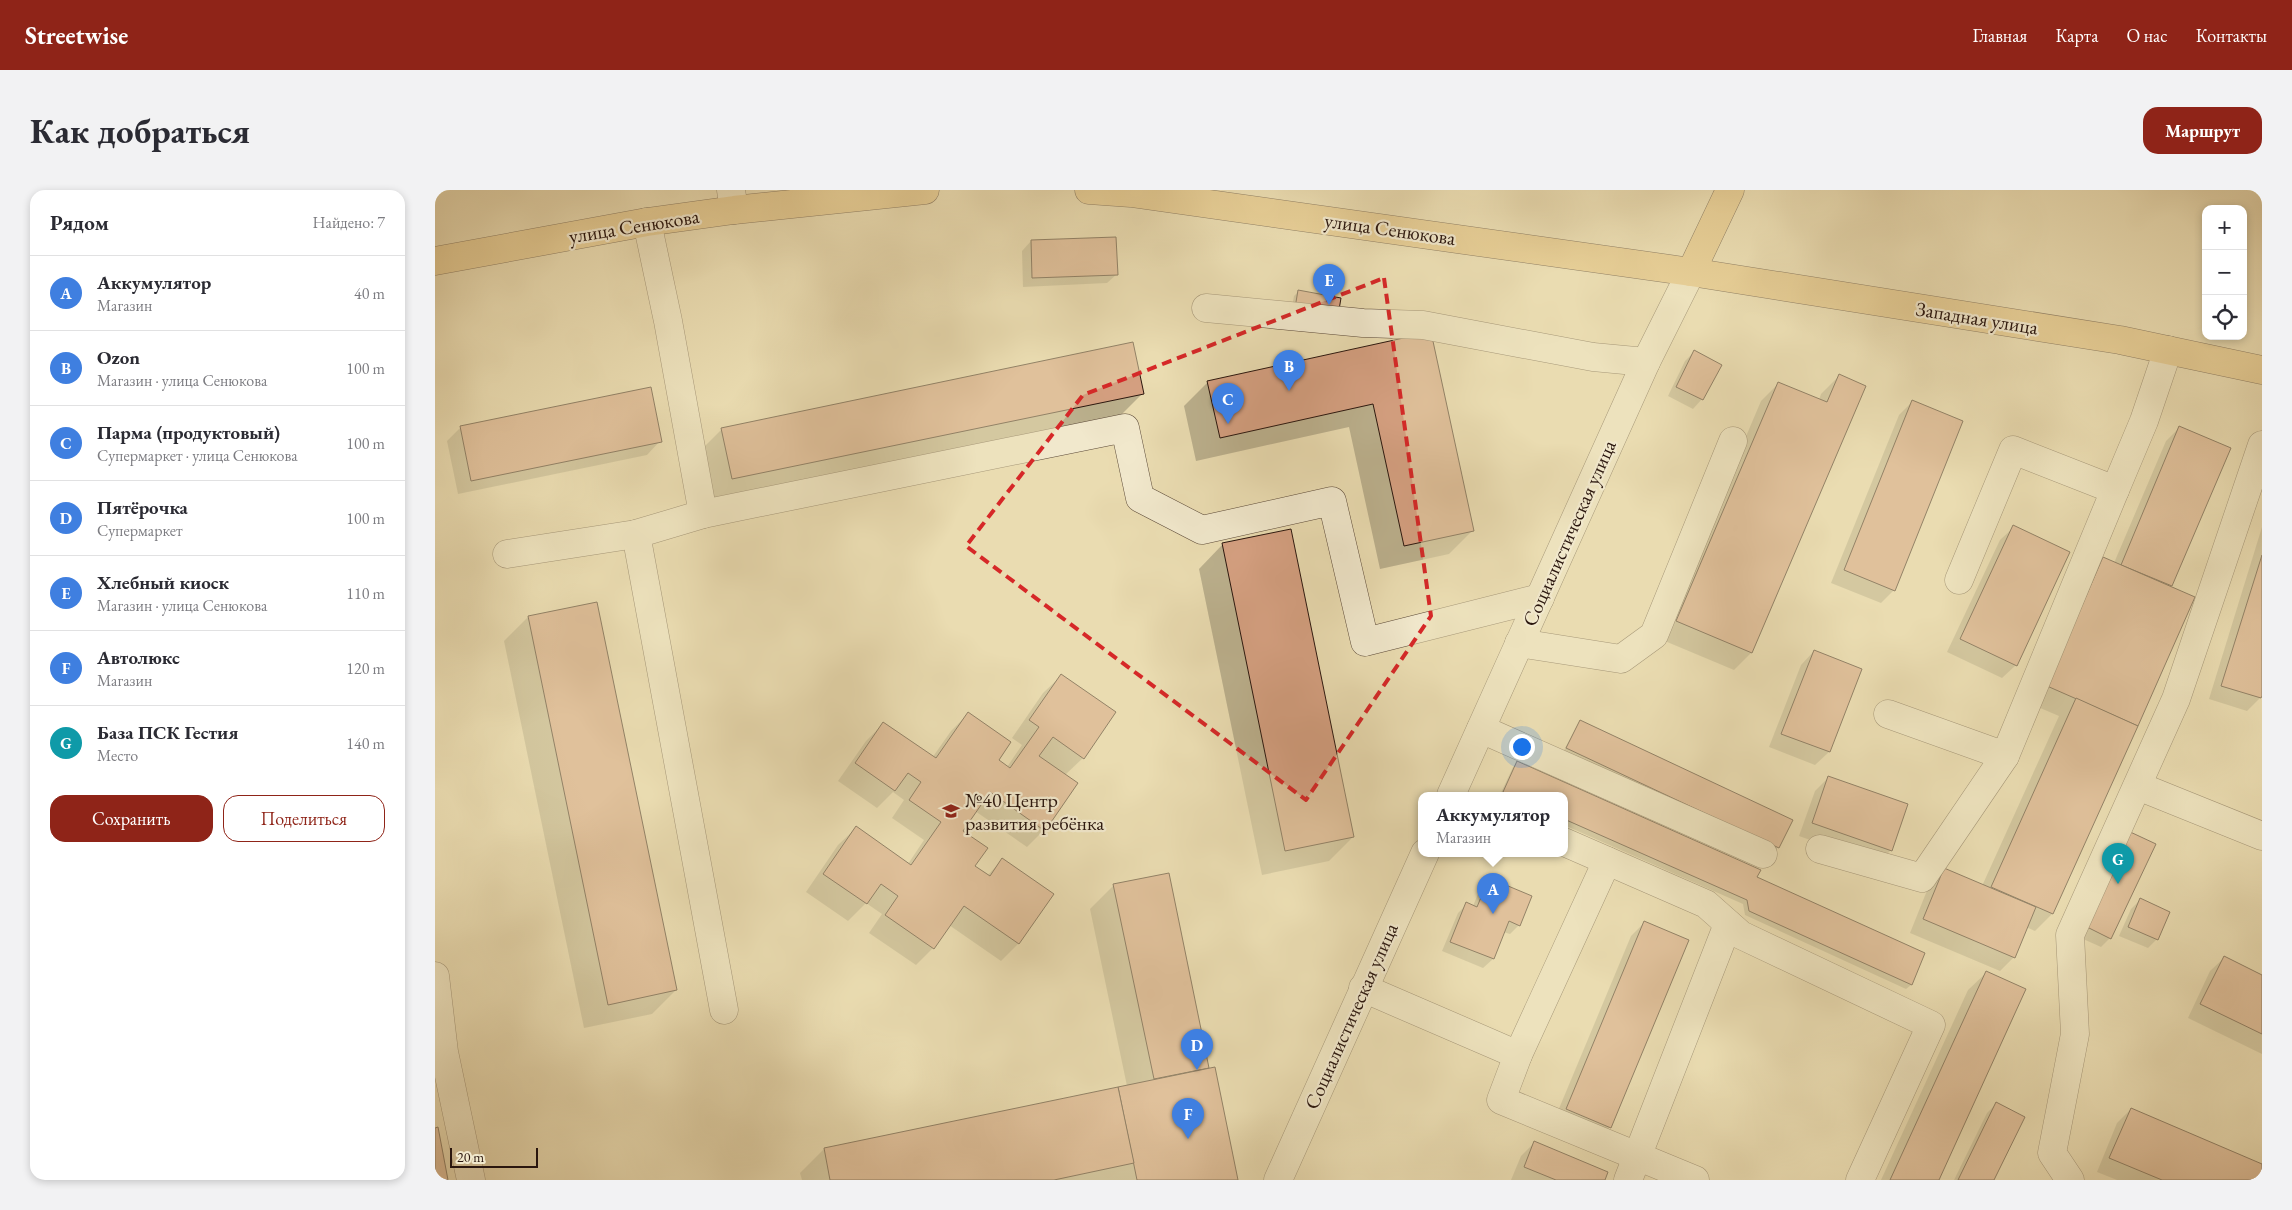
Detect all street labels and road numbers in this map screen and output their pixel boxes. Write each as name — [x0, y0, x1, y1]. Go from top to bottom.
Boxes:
street label: улица Сенюкова — [567, 203, 701, 249]
street label: улица Сенюкова — [1323, 207, 1457, 251]
street label: Западная улица — [1914, 296, 2040, 340]
street label: Социалистическая улица — [1516, 436, 1622, 630]
street label: Социалистическая улица — [1298, 919, 1404, 1113]

